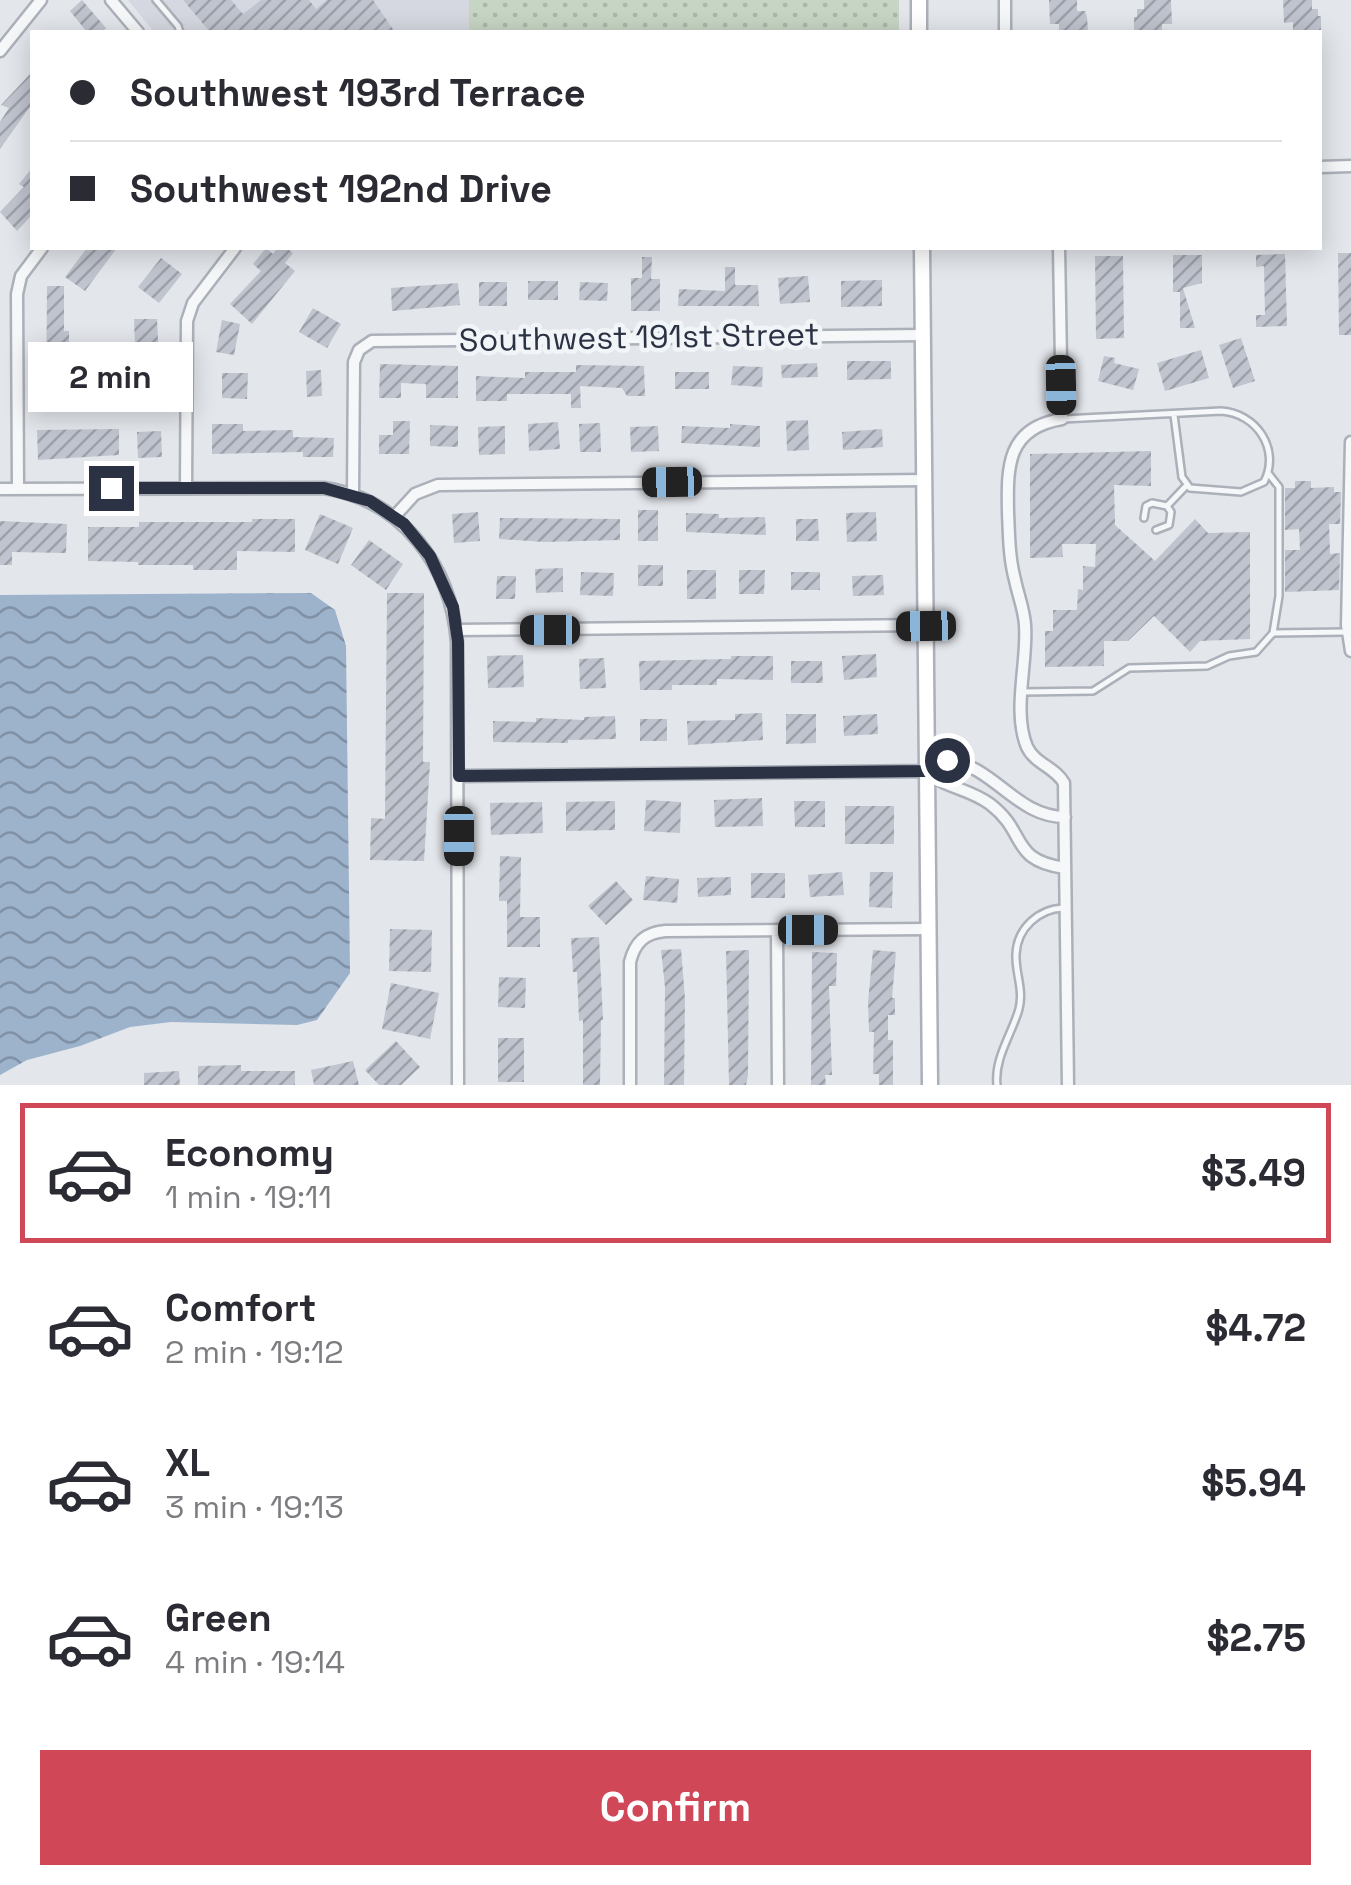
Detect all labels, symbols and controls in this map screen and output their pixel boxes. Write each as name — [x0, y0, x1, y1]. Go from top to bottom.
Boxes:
text: Southwest 193rd Terrace — [130, 69, 586, 117]
text: Southwest 192nd Drive — [130, 165, 552, 213]
street label: Southwest 191st Street — [458, 314, 820, 360]
callout: 2 min — [28, 343, 194, 413]
car — [1045, 355, 1077, 415]
text: 2 min — [69, 357, 152, 397]
route end — [89, 466, 134, 511]
car — [642, 466, 702, 498]
car — [896, 610, 956, 642]
car — [520, 615, 580, 645]
route start — [925, 738, 970, 783]
car — [444, 806, 474, 866]
car — [778, 915, 838, 945]
icon: car — [45, 1128, 135, 1218]
text: Economy — [165, 1129, 334, 1177]
text: $3.49 — [1201, 1149, 1306, 1197]
text: 1 min · 19:11 — [165, 1177, 332, 1217]
icon: car — [45, 1283, 135, 1373]
text: Comfort — [165, 1284, 316, 1332]
text: $4.72 — [1205, 1304, 1306, 1352]
text: 2 min · 19:12 — [165, 1332, 344, 1372]
icon: car — [45, 1438, 135, 1528]
text: XL — [165, 1439, 210, 1487]
text: $5.94 — [1201, 1459, 1306, 1507]
text: 3 min · 19:13 — [165, 1487, 344, 1527]
icon: car — [45, 1593, 135, 1683]
text: Green — [165, 1594, 272, 1642]
text: $2.75 — [1207, 1614, 1306, 1662]
text: 4 min · 19:14 — [165, 1642, 345, 1682]
button: Confirm — [40, 1750, 1311, 1865]

